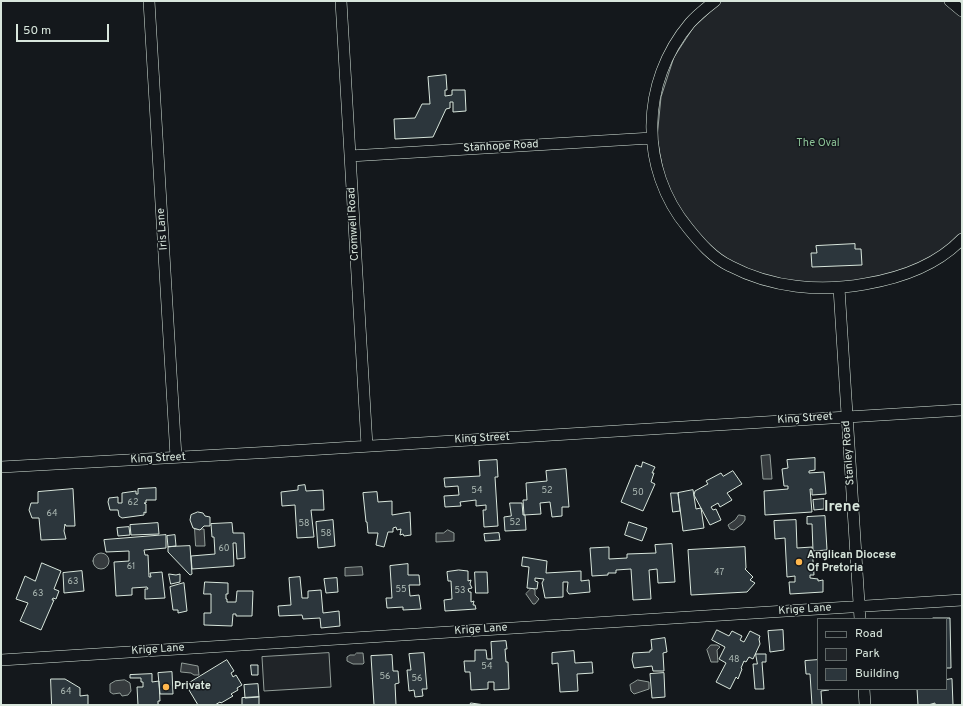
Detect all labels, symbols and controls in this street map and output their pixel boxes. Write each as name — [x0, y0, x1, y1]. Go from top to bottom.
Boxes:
scale bar — [18, 16, 111, 42]
text: 50 m — [23, 23, 51, 39]
park label: The Oval — [796, 137, 840, 151]
street label: Stanhope Road — [463, 138, 539, 156]
street label: Cromwell Road — [345, 187, 363, 261]
street label: Iris Lane — [155, 207, 171, 251]
street label: King Street — [777, 410, 833, 428]
street label: Stanley Road — [840, 420, 858, 486]
street label: King Street — [454, 431, 510, 447]
street label: King Street — [130, 451, 186, 467]
house number: 54 — [471, 486, 483, 496]
house number: 52 — [541, 486, 553, 496]
house number: 50 — [632, 488, 644, 498]
house number: 62 — [128, 498, 138, 508]
district label: Irene — [824, 499, 860, 517]
house number: 64 — [47, 509, 57, 519]
house number: 52 — [509, 518, 521, 528]
house number: 58 — [298, 519, 310, 529]
house number: 58 — [320, 529, 332, 539]
house number: 60 — [218, 544, 230, 554]
place label: Anglican Diocese Of Pretoria — [807, 549, 896, 575]
marker: Anglican Diocese Of Pretoria — [794, 557, 804, 567]
house number: 61 — [127, 562, 135, 572]
house number: 47 — [714, 568, 724, 578]
house number: 63 — [68, 577, 78, 587]
house number: 55 — [395, 585, 407, 595]
house number: 53 — [454, 586, 466, 596]
house number: 63 — [33, 589, 43, 599]
street label: Krige Lane — [778, 602, 832, 618]
legend — [817, 618, 947, 690]
street label: Krige Lane — [454, 622, 508, 638]
text: Road — [855, 626, 883, 642]
street label: Krige Lane — [131, 642, 185, 658]
text: Park — [855, 646, 880, 662]
house number: 48 — [728, 655, 740, 665]
house number: 54 — [481, 662, 493, 672]
text: Building — [855, 666, 899, 682]
house number: 56 — [380, 672, 390, 682]
house number: 56 — [412, 674, 422, 684]
place label: Private — [174, 680, 211, 694]
marker: Private — [161, 682, 171, 692]
house number: 64 — [61, 687, 71, 697]

